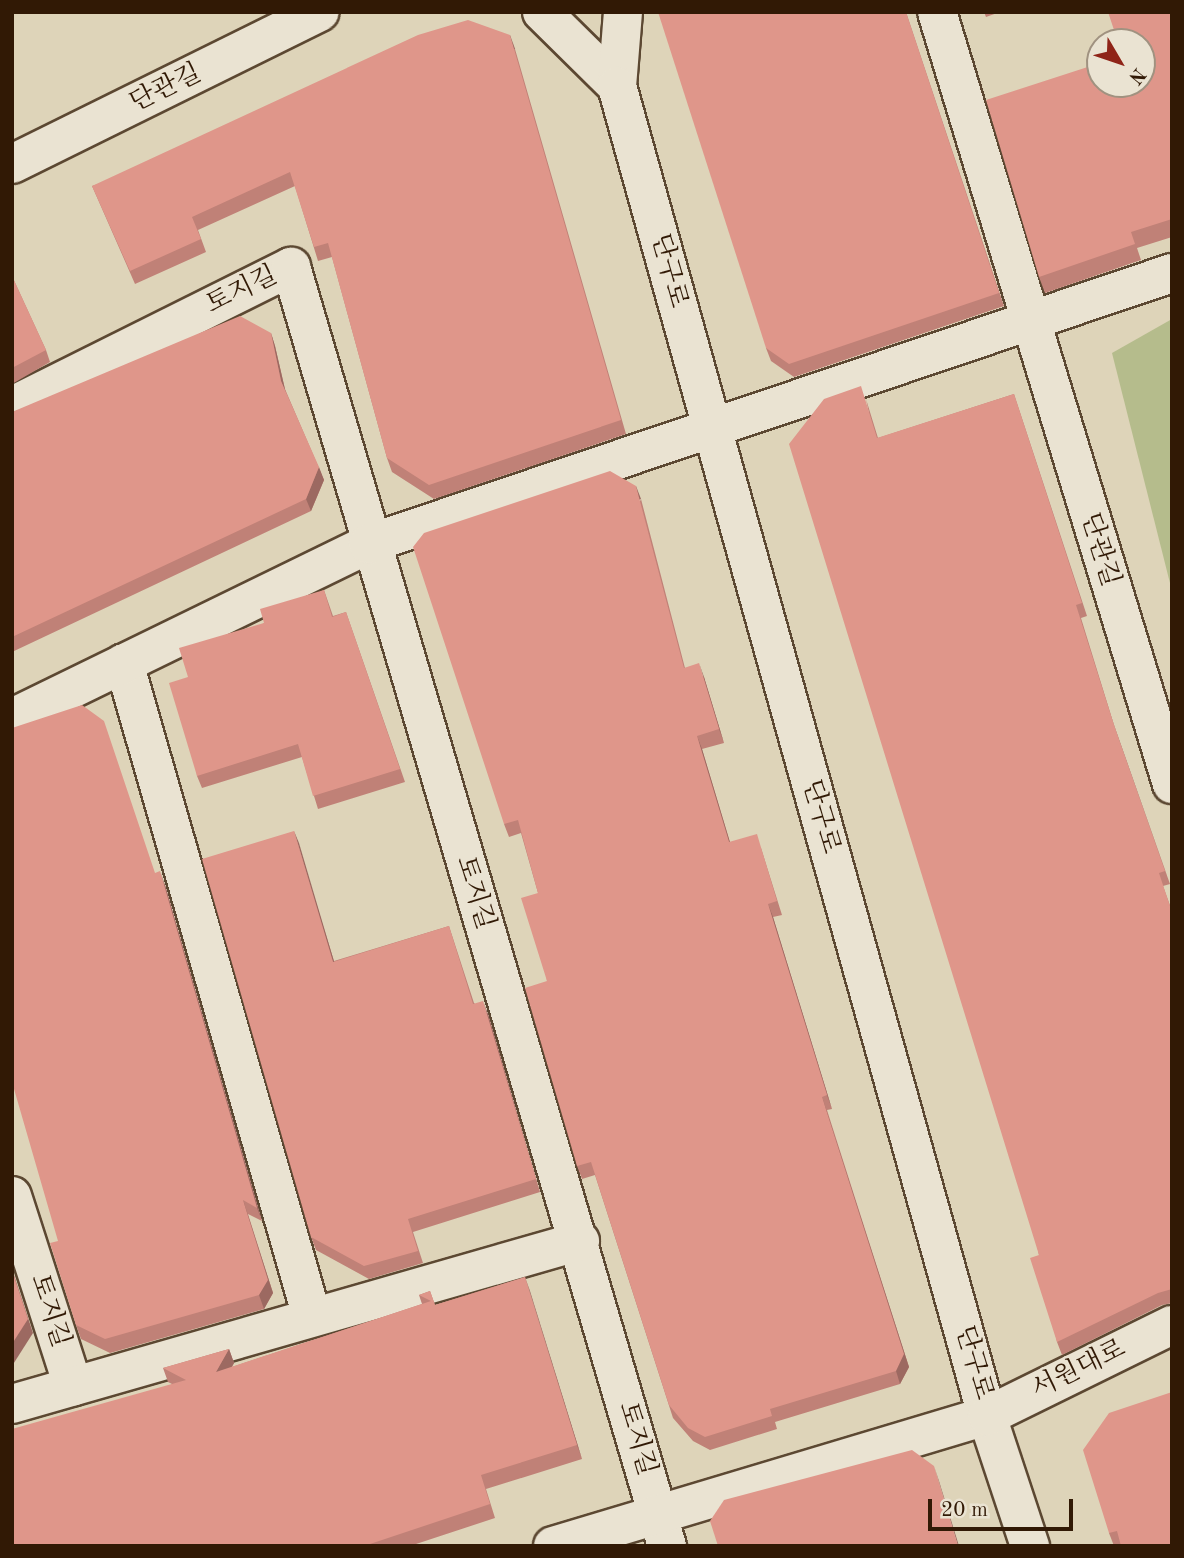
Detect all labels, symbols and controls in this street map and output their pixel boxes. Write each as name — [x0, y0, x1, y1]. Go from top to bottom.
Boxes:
north arrow — [1086, 28, 1156, 98]
street label: 단관길 — [125, 58, 207, 120]
text: N — [1124, 64, 1148, 87]
street label: 단구로 — [643, 231, 693, 311]
street label: 토지길 — [201, 260, 283, 322]
street label: 단관길 — [1073, 509, 1125, 591]
street label: 단구로 — [795, 776, 845, 858]
street label: 토지길 — [448, 852, 500, 934]
street label: 토지길 — [23, 1270, 75, 1352]
street label: 단구로 — [948, 1322, 998, 1404]
street label: 서원대로 — [1027, 1334, 1131, 1406]
street label: 토지길 — [611, 1398, 661, 1480]
scale bar — [932, 1484, 1077, 1528]
text: 20 m — [941, 1500, 988, 1521]

